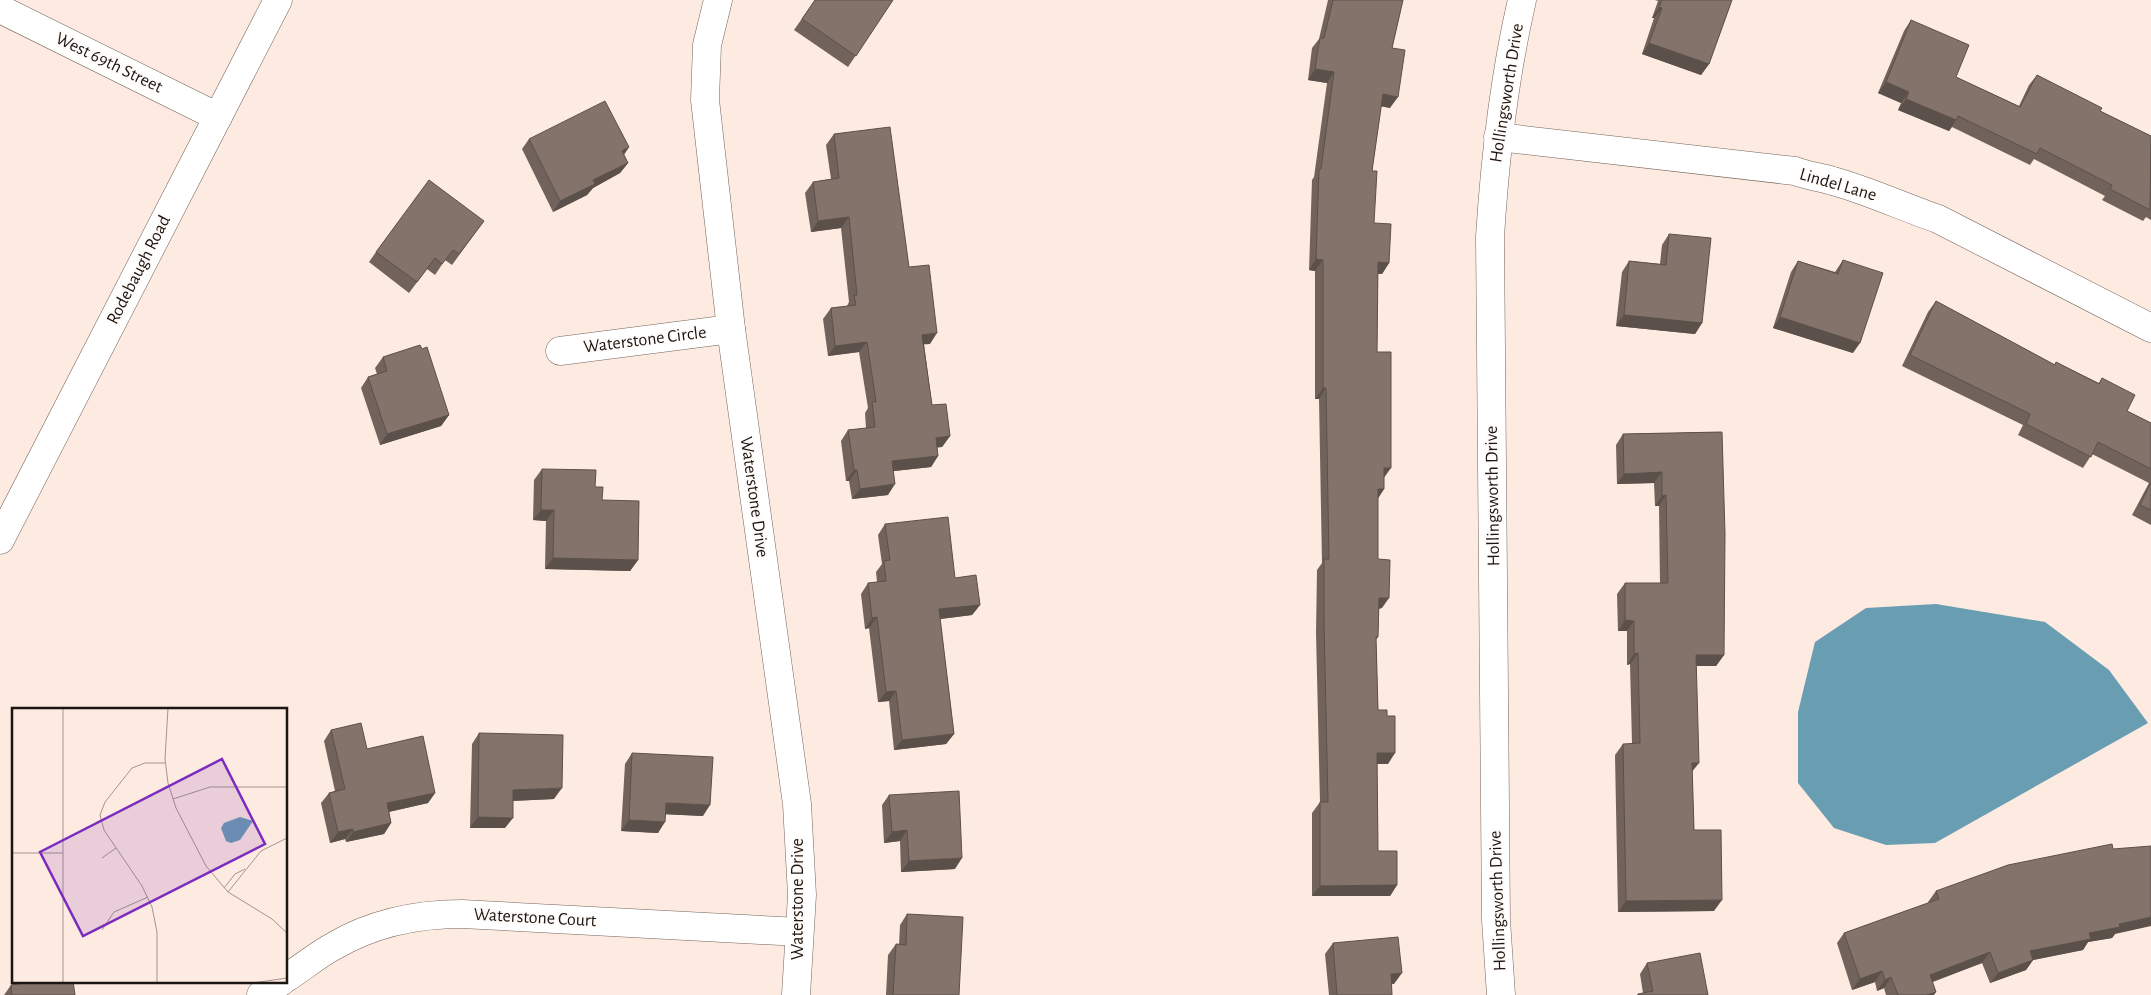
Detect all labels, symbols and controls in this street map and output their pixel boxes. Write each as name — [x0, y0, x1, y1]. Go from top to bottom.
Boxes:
street label: Hollingsworth Drive — [1487, 22, 1527, 164]
street label: West 69th Street — [53, 29, 165, 97]
street label: Lindel Lane — [1797, 165, 1879, 205]
street label: Rodebaugh Road — [104, 213, 174, 327]
street label: Waterstone Circle — [583, 324, 707, 356]
street label: Hollingsworth Drive — [1483, 426, 1503, 566]
street label: Waterstone Drive — [737, 435, 771, 559]
inset map — [12, 708, 288, 982]
street label: Hollingsworth Drive — [1487, 830, 1509, 972]
street label: Waterstone Drive — [789, 838, 807, 960]
street label: Waterstone Court — [473, 906, 597, 930]

